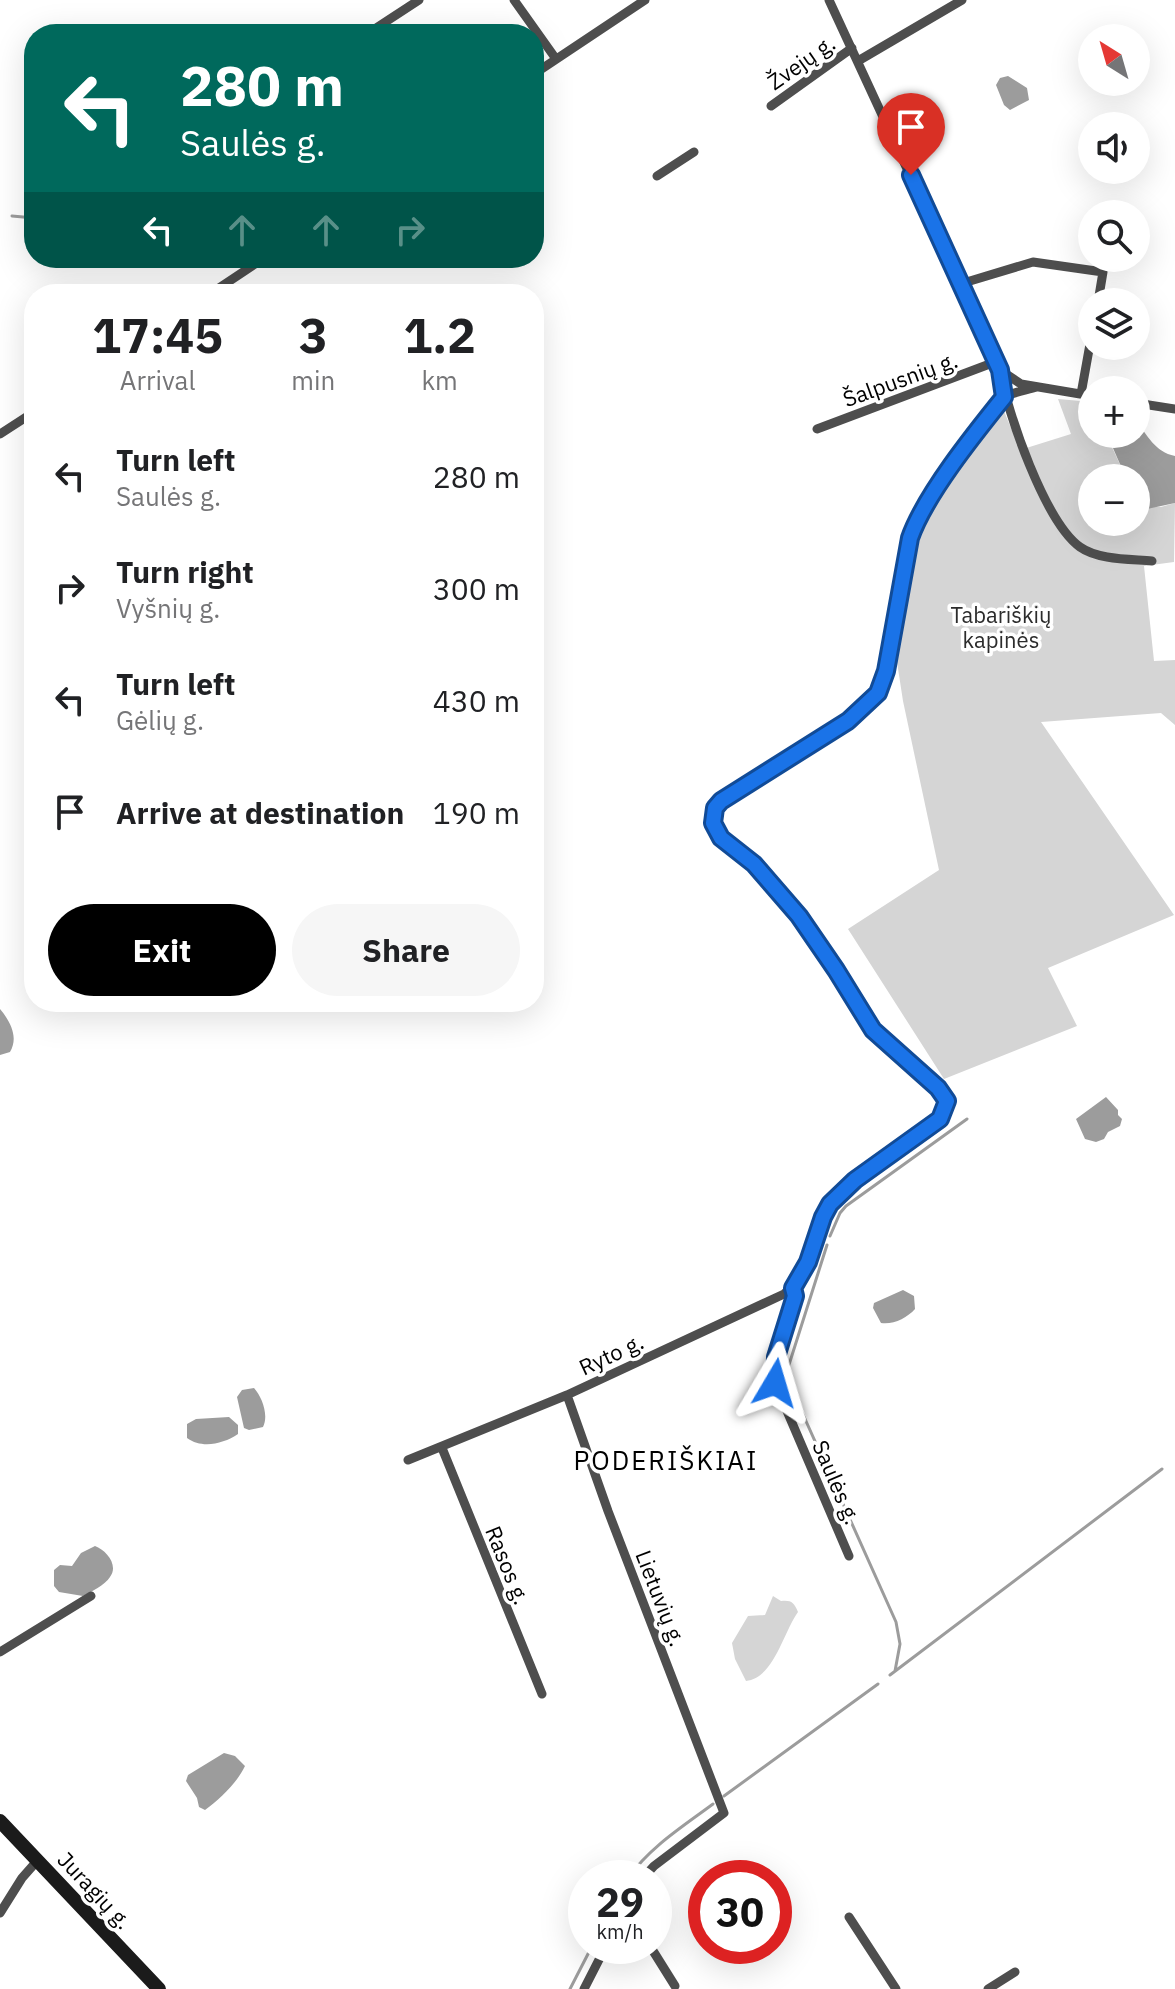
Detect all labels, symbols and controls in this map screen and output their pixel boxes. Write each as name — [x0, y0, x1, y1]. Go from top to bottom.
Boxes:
north arrow — [1078, 24, 1150, 96]
map controls — [1078, 24, 1150, 536]
street label: Žvejų g. — [761, 28, 841, 96]
text: 280 m — [180, 49, 344, 121]
icon: left — [48, 56, 152, 160]
pin — [877, 93, 945, 175]
icon: arrive — [889, 105, 933, 149]
button: sound — [1078, 112, 1150, 184]
text: Saulės g. — [180, 119, 325, 166]
button: search — [1078, 200, 1150, 272]
icon: left — [136, 208, 180, 252]
icon: ahead — [220, 208, 264, 252]
icon: ahead — [304, 208, 348, 252]
icon: right — [388, 208, 432, 252]
button: layers — [1078, 288, 1150, 360]
text: 17:45 — [92, 304, 223, 366]
text: 3 — [299, 304, 328, 366]
text: 1.2 — [403, 304, 476, 366]
street label: Šalpusnių g. — [839, 345, 961, 413]
text: Arrival — [120, 363, 196, 397]
text: min — [291, 363, 335, 397]
text: km — [421, 363, 458, 397]
button: + — [1078, 376, 1150, 448]
text: Turn left — [116, 440, 235, 479]
icon: left — [48, 454, 92, 498]
text: 280 m — [433, 457, 520, 496]
button: − — [1078, 464, 1150, 536]
text: Saulės g. — [116, 479, 221, 513]
text: Turn right — [116, 552, 254, 591]
icon: right — [48, 566, 92, 610]
text: 300 m — [433, 569, 520, 608]
text: Vyšnių g. — [116, 591, 220, 625]
park label: Tabariškių kapinės — [950, 600, 1052, 654]
text: Turn left — [116, 664, 235, 703]
icon: left — [48, 678, 92, 722]
text: 430 m — [433, 681, 520, 720]
text: Gėlių g. — [116, 703, 204, 737]
icon: arrive — [48, 790, 92, 834]
text: Arrive at destination — [116, 793, 404, 832]
text: 190 m — [433, 793, 520, 832]
button: Exit — [48, 904, 276, 996]
button: Share — [292, 904, 520, 996]
street label: Ryto g. — [574, 1326, 648, 1382]
position arrow — [733, 1341, 817, 1425]
street label: Saulės g. — [806, 1435, 868, 1529]
district label: PODERIŠKIAI — [574, 1443, 758, 1477]
street label: Rasos g. — [479, 1521, 537, 1609]
street label: Lietuvių g. — [629, 1546, 693, 1650]
street label: Juragių g. — [52, 1845, 138, 1935]
speed limit sign: 30 — [688, 1860, 792, 1964]
text: 29 — [596, 1876, 644, 1928]
text: km/h — [596, 1918, 644, 1945]

